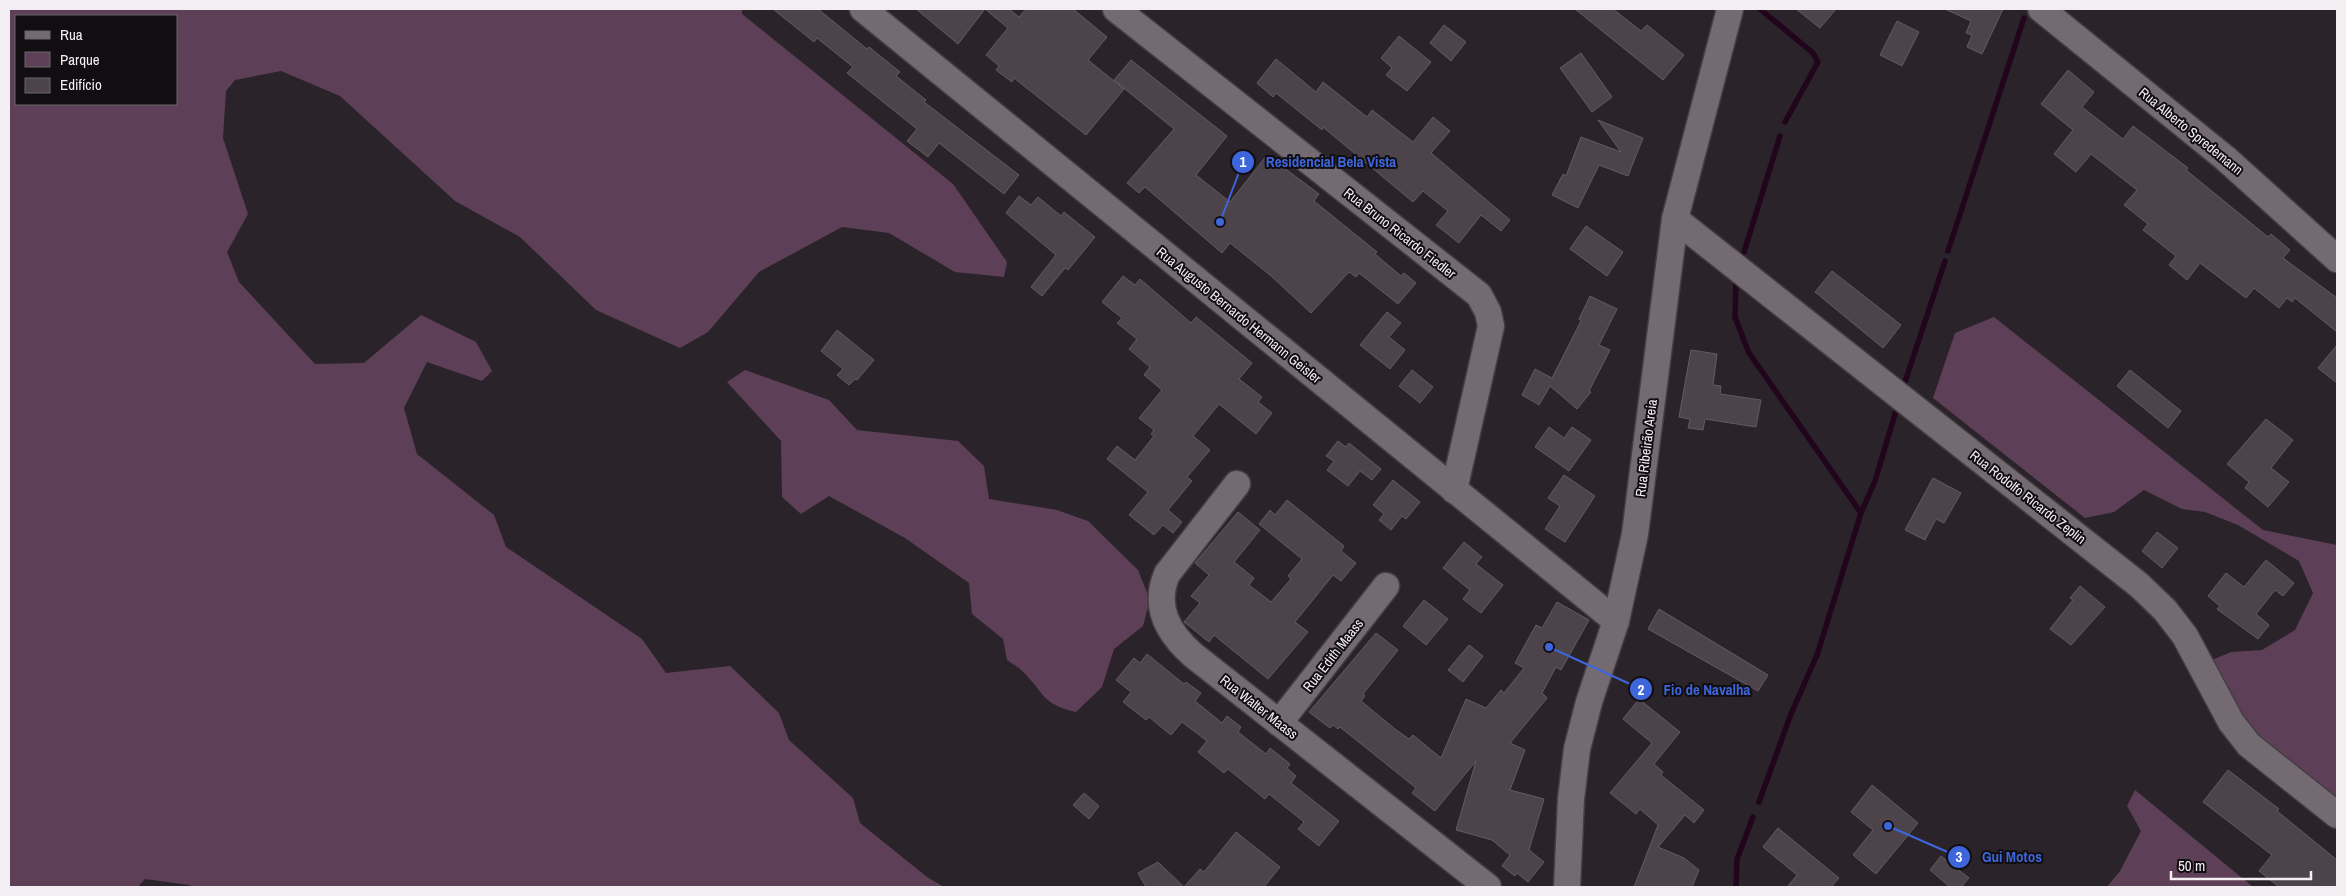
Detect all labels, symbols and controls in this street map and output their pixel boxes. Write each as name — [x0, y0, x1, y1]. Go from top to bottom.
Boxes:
legend — [15, 15, 178, 105]
text: Rua — [60, 24, 83, 45]
text: Parque — [60, 49, 100, 70]
text: Edifício — [60, 74, 102, 95]
street label: Rua Alberto Spredemann — [2135, 83, 2247, 179]
callout: Residencial Bela Vista — [1230, 147, 1406, 177]
text: 1 — [1240, 151, 1247, 172]
text: Residencial Bela Vista — [1266, 151, 1396, 172]
street label: Rua Bruno Ricardo Fiedler — [1340, 184, 1460, 282]
street label: Rua Augusto Bernardo Hermann Geisler — [1153, 243, 1325, 387]
street label: Rua Ribeirão Areia — [1631, 398, 1661, 498]
street label: Rua Rodolfo Ricardo Zeplin — [1966, 446, 2090, 548]
street label: Rua Edith Maass — [1299, 615, 1367, 695]
street label: Rua Walter Maass — [1216, 671, 1302, 743]
callout: Fio de Navalha — [1628, 674, 1760, 704]
text: 2 — [1638, 679, 1645, 700]
text: Fio de Navalha — [1664, 679, 1751, 700]
callout: Gui Motos — [1947, 842, 2052, 872]
text: 3 — [1956, 846, 1963, 867]
text: Gui Motos — [1982, 846, 2042, 867]
scale bar — [2171, 848, 2311, 880]
text: 50 m — [2178, 855, 2205, 876]

